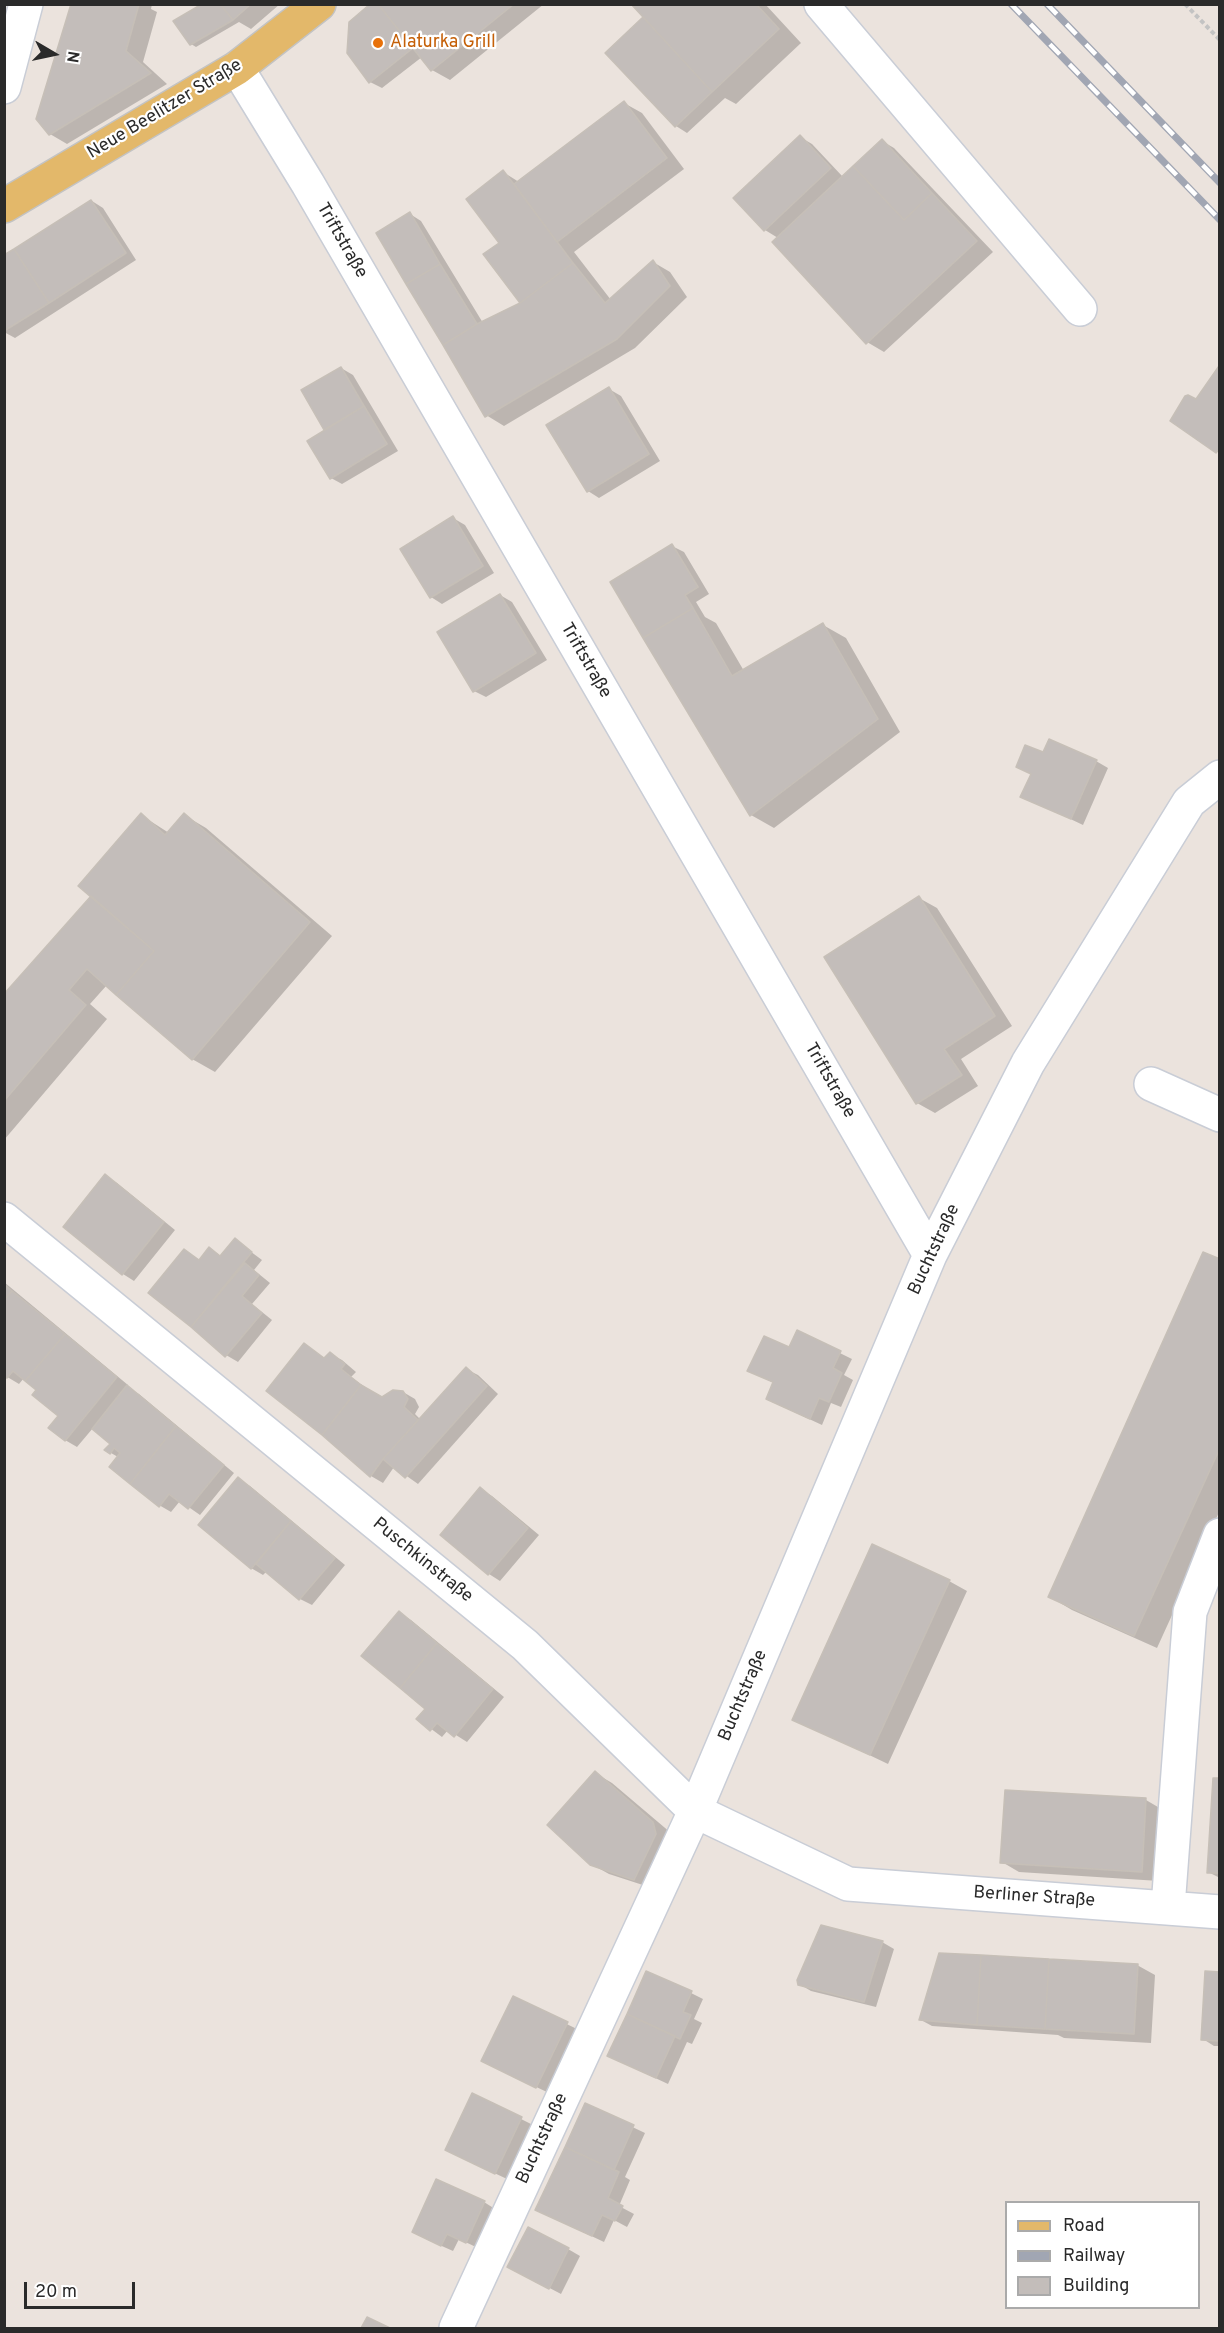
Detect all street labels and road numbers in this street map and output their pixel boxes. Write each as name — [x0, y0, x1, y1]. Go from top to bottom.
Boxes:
street label: Neue Beelitzer Straße — [84, 55, 246, 165]
street label: Triftstraße — [311, 200, 371, 282]
street label: Triftstraße — [555, 620, 615, 702]
street label: Triftstraße — [799, 1040, 859, 1122]
street label: Buchtstraße — [905, 1201, 965, 1299]
street label: Puschkinstraße — [367, 1514, 477, 1608]
street label: Buchtstraße — [715, 1647, 773, 1745]
street label: Berliner Straße — [972, 1883, 1096, 1913]
street label: Buchtstraße — [513, 2090, 573, 2188]

